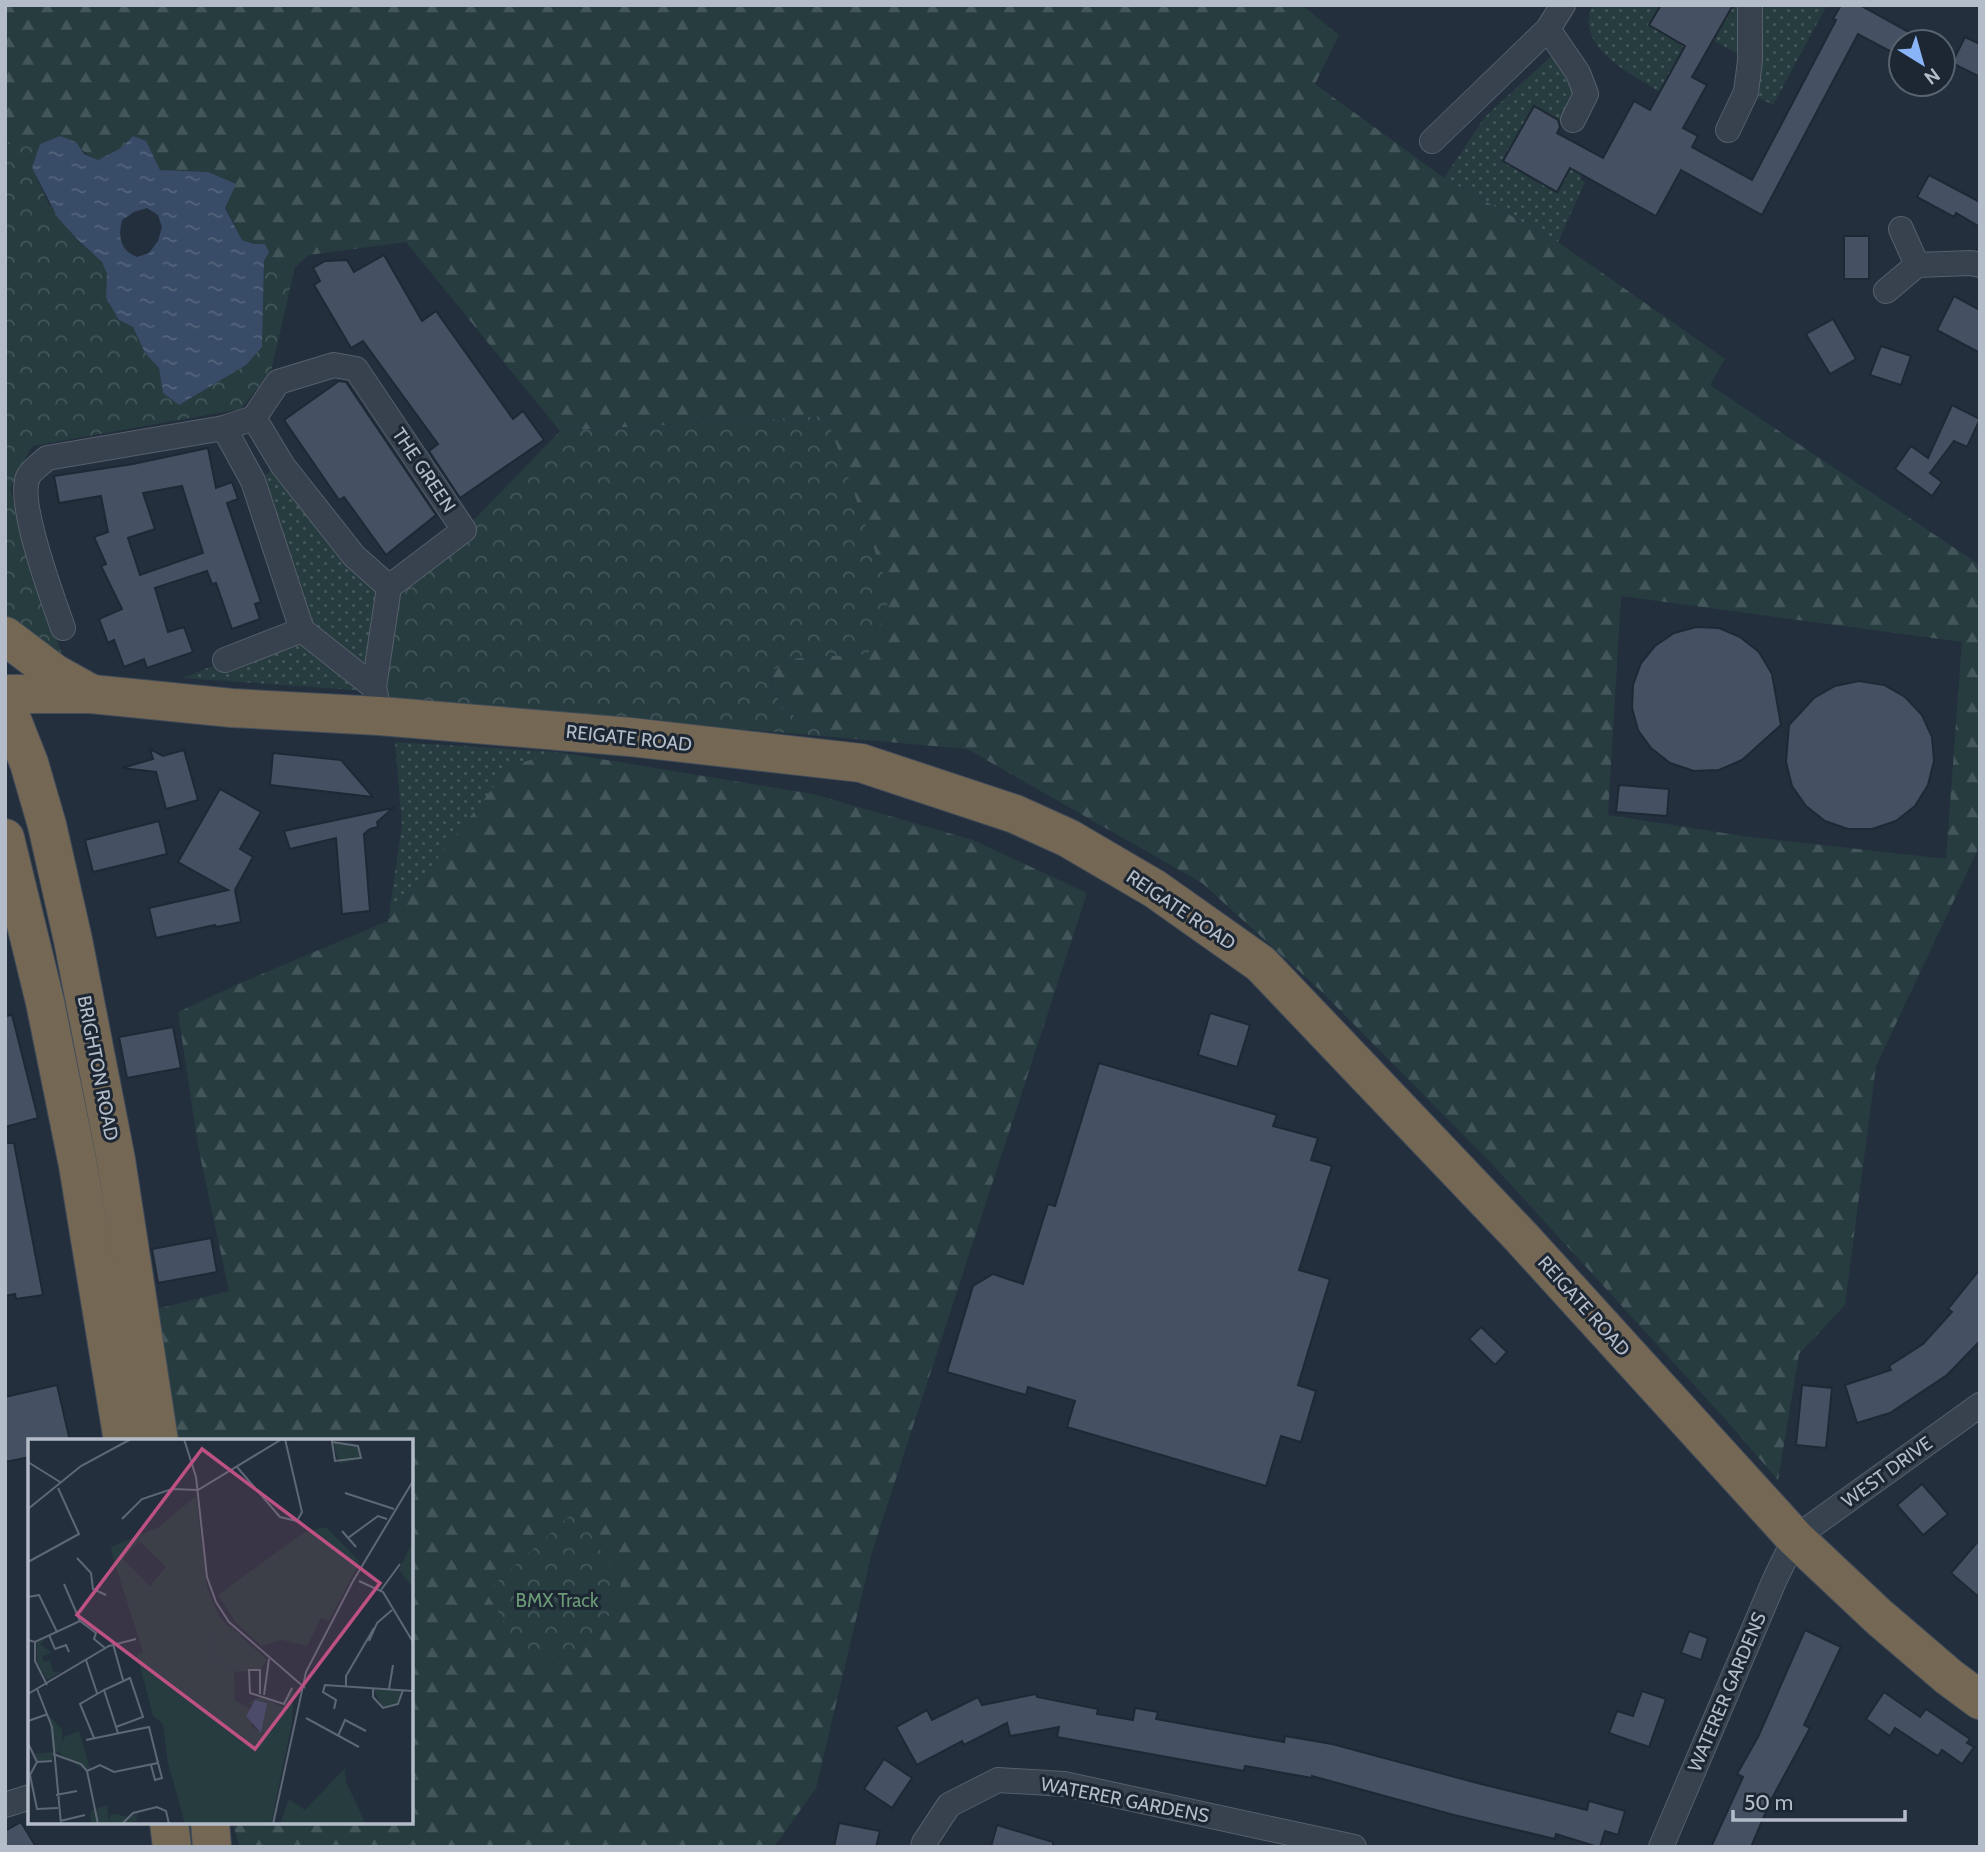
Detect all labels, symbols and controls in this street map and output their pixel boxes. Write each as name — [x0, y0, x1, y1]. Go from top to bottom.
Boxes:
north arrow — [1887, 28, 1957, 98]
text: N — [1920, 63, 1944, 89]
street label: THE GREEN — [387, 423, 461, 517]
street label: REIGATE ROAD — [565, 720, 693, 756]
street label: REIGATE ROAD — [1122, 865, 1240, 955]
street label: BRIGHTON ROAD — [73, 994, 123, 1143]
street label: REIGATE ROAD — [1533, 1251, 1635, 1361]
street label: WEST DRIVE — [1837, 1431, 1937, 1513]
inset map — [28, 1439, 413, 1824]
park label: BMX Track — [516, 1589, 599, 1612]
street label: WATERER GARDENS — [1683, 1609, 1771, 1775]
street label: WATERER GARDENS — [1039, 1772, 1211, 1828]
scale bar — [1733, 1778, 1904, 1822]
text: 50 m — [1744, 1790, 1793, 1815]

